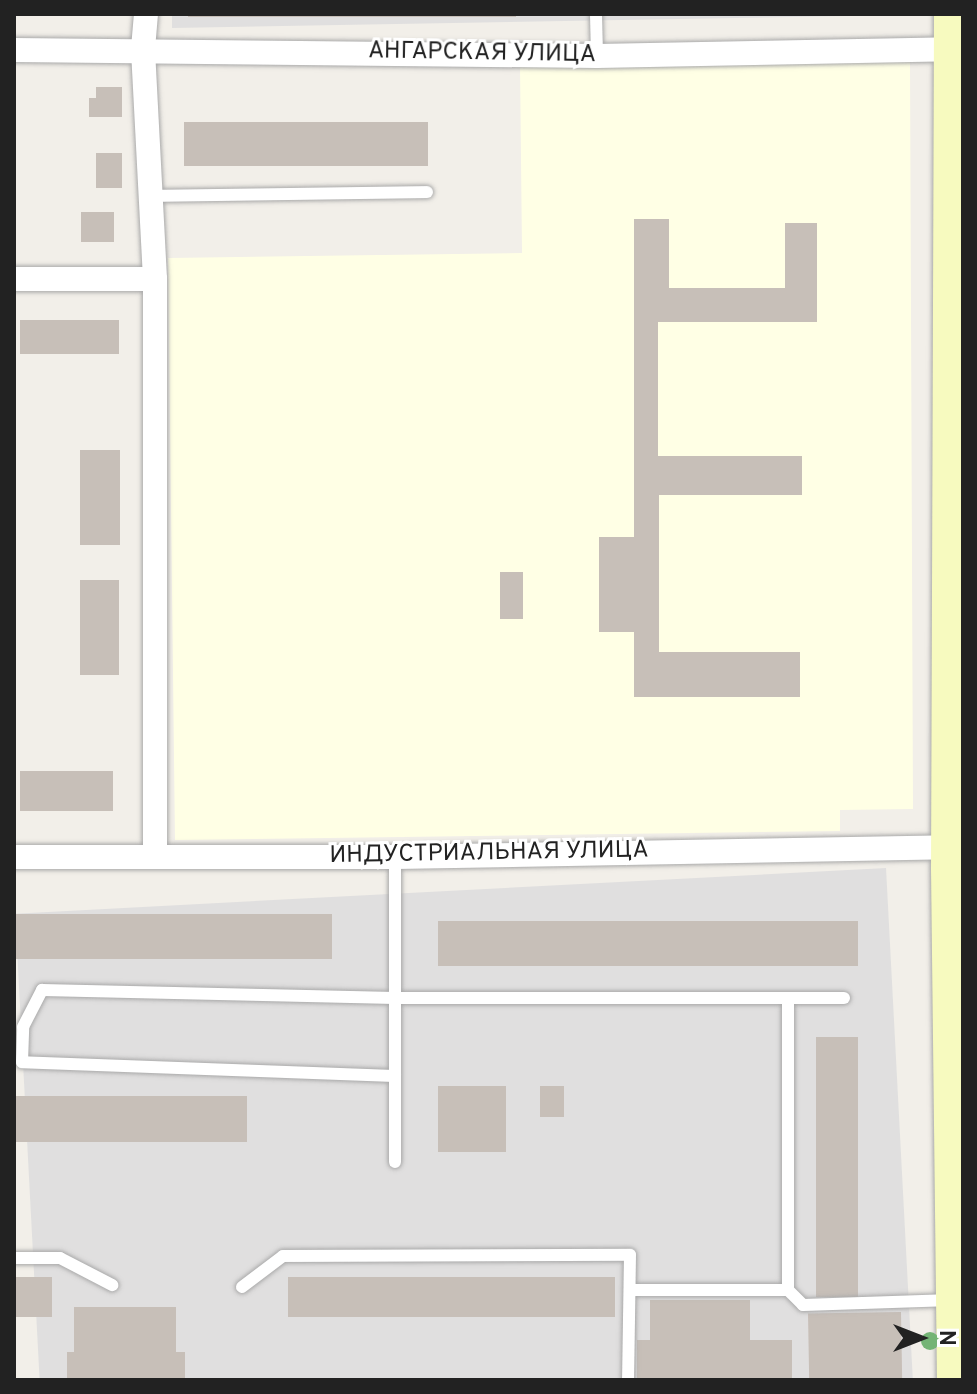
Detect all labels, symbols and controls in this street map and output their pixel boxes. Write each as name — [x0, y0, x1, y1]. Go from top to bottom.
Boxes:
street label: АНГАРСКАЯ УЛИЦА — [368, 38, 596, 70]
street label: ИНДУСТРИАЛЬНАЯ УЛИЦА — [329, 837, 649, 871]
north arrow — [881, 1298, 961, 1378]
text: N — [932, 1330, 959, 1346]

